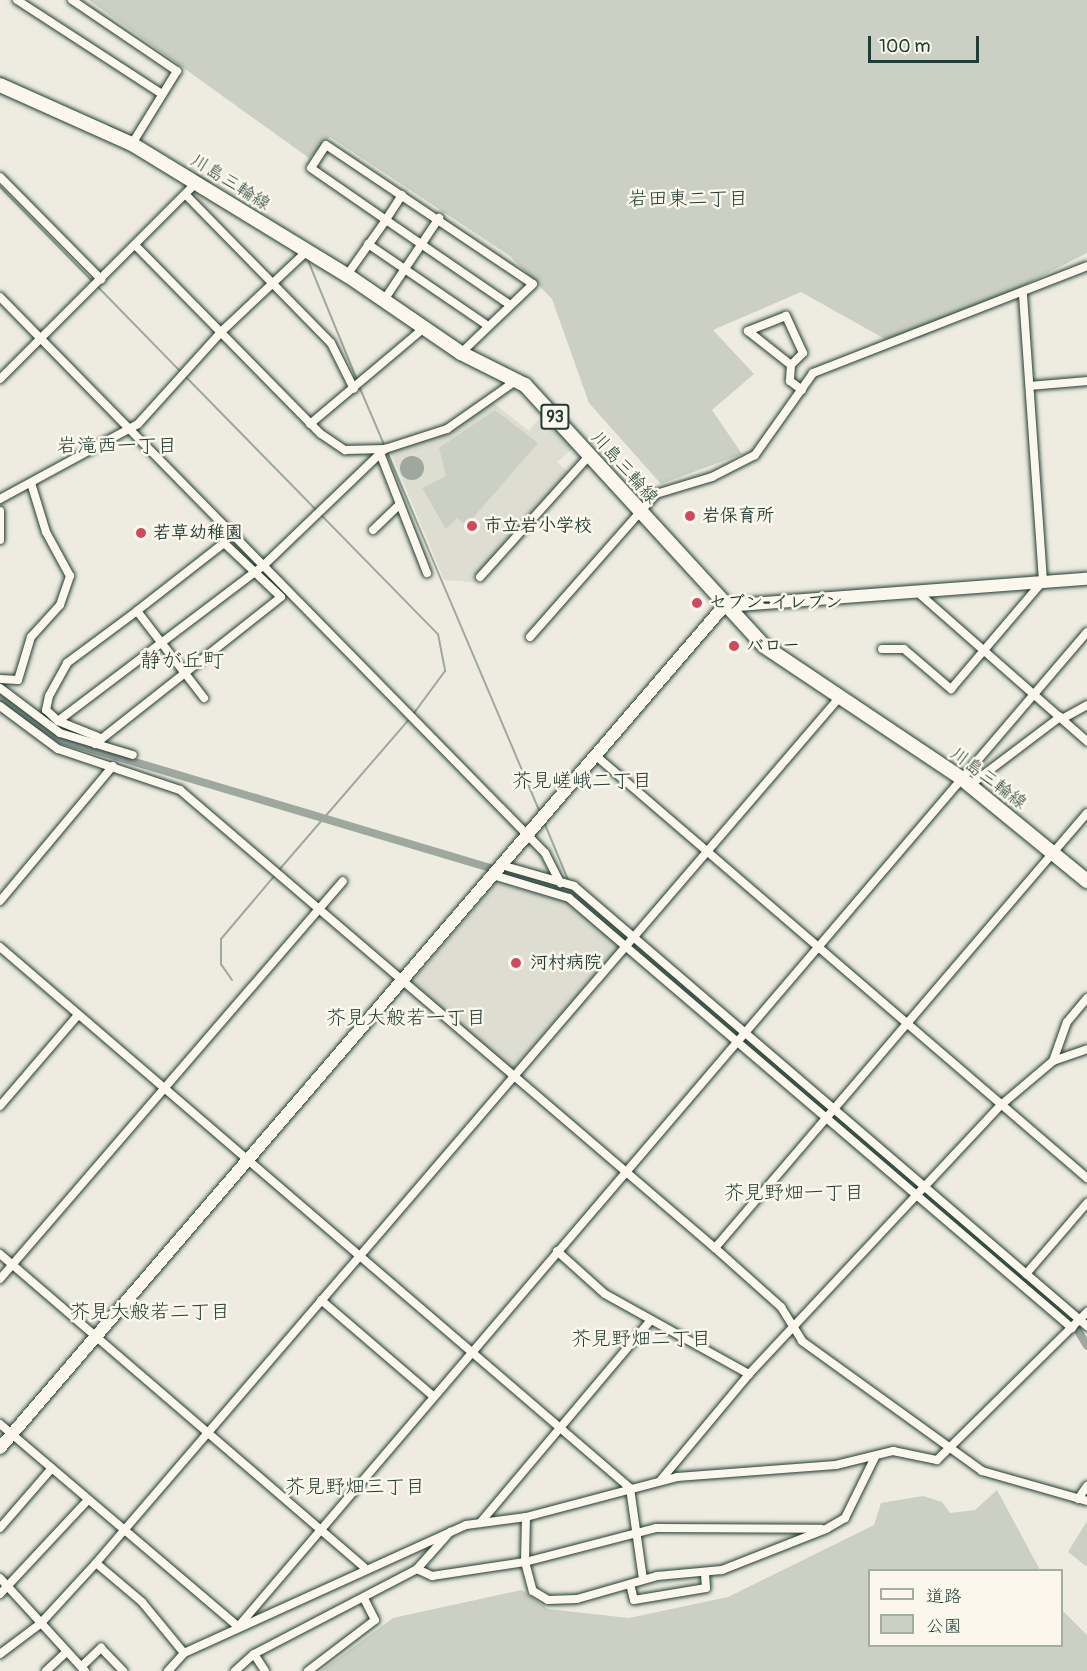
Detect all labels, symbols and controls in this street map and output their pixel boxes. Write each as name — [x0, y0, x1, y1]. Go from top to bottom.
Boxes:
scale bar — [871, 24, 982, 62]
text: 100 m — [879, 35, 931, 58]
street label: 川島三輪線 — [186, 150, 274, 216]
district label: 岩田東二丁目 — [628, 186, 748, 210]
road number: 93 — [540, 404, 570, 430]
street label: 川島三輪線 — [586, 427, 662, 509]
district label: 岩滝西一丁目 — [57, 433, 177, 457]
place label: 岩保育所 — [702, 505, 774, 527]
marker: 岩保育所 — [683, 509, 697, 523]
place label: 市立岩小学校 — [484, 515, 592, 537]
marker: 市立岩小学校 — [465, 519, 479, 533]
place label: 若草幼稚園 — [153, 522, 243, 544]
marker: 若草幼稚園 — [134, 526, 148, 540]
place label: セブン-イレブン — [709, 592, 843, 614]
marker: セブン-イレブン — [690, 596, 704, 610]
place label: バロー — [746, 635, 800, 657]
marker: バロー — [727, 639, 741, 653]
district label: 静が丘町 — [140, 648, 224, 674]
street label: 川島三輪線 — [946, 743, 1030, 815]
district label: 芥見嵯峨二丁目 — [512, 768, 652, 792]
place label: 河村病院 — [530, 952, 602, 974]
marker: 河村病院 — [507, 954, 525, 972]
district label: 芥見大般若一丁目 — [326, 1005, 486, 1029]
district label: 芥見野畑一丁目 — [724, 1180, 864, 1204]
district label: 芥見大般若二丁目 — [70, 1299, 230, 1323]
district label: 芥見野畑二丁目 — [571, 1326, 711, 1350]
district label: 芥見野畑三丁目 — [285, 1474, 425, 1498]
legend — [868, 1569, 1063, 1647]
text: 道路 — [926, 1585, 962, 1608]
text: 公園 — [926, 1615, 962, 1638]

